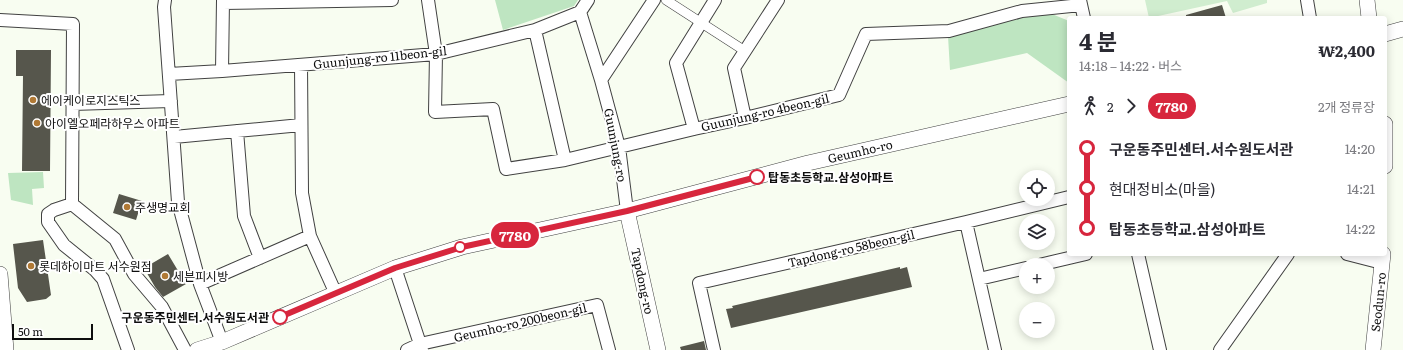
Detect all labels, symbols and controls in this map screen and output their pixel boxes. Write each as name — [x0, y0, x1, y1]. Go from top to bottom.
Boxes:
text: 4 분 — [1079, 24, 1117, 57]
text: ₩2,400 — [1318, 39, 1375, 62]
street label: Guunjung-ro 11beon-gil — [312, 41, 448, 73]
text: 14:18 – 14:22 · 버스 — [1079, 56, 1182, 75]
street label: Guunjung-ro 4beon-gil — [699, 88, 831, 136]
place label: 에이케이로지스틱스 — [41, 91, 140, 109]
marker: 에이케이로지스틱스 — [28, 95, 38, 105]
icon: walk — [1079, 95, 1101, 117]
icon: forward — [1120, 95, 1142, 117]
text: 7780 — [1156, 96, 1188, 116]
text: 2 — [1107, 97, 1114, 116]
text: 2개 정류장 — [1318, 97, 1375, 116]
street label: Guunjung-ro — [600, 107, 632, 183]
place label: 아이엘오페라하우스 아파트 — [45, 114, 180, 132]
marker: 아이엘오페라하우스 아파트 — [32, 118, 42, 128]
street label: Geumho-ro — [826, 135, 894, 167]
text: 구운동주민센터.서수원도서관 — [1109, 137, 1293, 160]
text: 14:20 — [1345, 139, 1375, 158]
place label: 탑동초등학교.삼성아파트 — [768, 168, 893, 186]
marker: 탑동초등학교.삼성아파트 — [749, 169, 765, 185]
map controls — [1019, 170, 1055, 338]
button: locate — [1019, 170, 1055, 206]
text: 현대정비소(마을) — [1109, 177, 1216, 200]
text: 14:21 — [1347, 179, 1375, 198]
place label: 주생명교회 — [135, 198, 190, 216]
marker: 주생명교회 — [122, 202, 132, 212]
button: layers — [1019, 214, 1055, 250]
text: 탑동초등학교.삼성아파트 — [1109, 217, 1266, 240]
text: 14:22 — [1346, 219, 1375, 238]
line badge: 7780 — [487, 222, 543, 248]
text: 7780 — [499, 225, 531, 245]
street label: Tapdong-ro 58beon-gil — [786, 225, 916, 271]
unlabelled marker — [454, 241, 466, 253]
street label: Tapdong-ro — [627, 246, 659, 316]
place label: 롯데하이마트 서수원점 — [39, 257, 152, 275]
button: + — [1019, 258, 1055, 294]
marker: 롯데하이마트 서수원점 — [26, 261, 36, 271]
place label: 세븐피시방 — [173, 267, 228, 285]
marker: 세븐피시방 — [160, 271, 170, 281]
street label: Seodun-ro — [1366, 271, 1390, 333]
street label: Geumho-ro 200beon-gil — [452, 298, 588, 346]
button: − — [1019, 302, 1055, 338]
place label: 구운동주민센터.서수원도서관 — [122, 308, 269, 326]
marker: 구운동주민센터.서수원도서관 — [272, 309, 288, 325]
scale bar — [12, 322, 93, 341]
text: 50 m — [18, 323, 43, 339]

